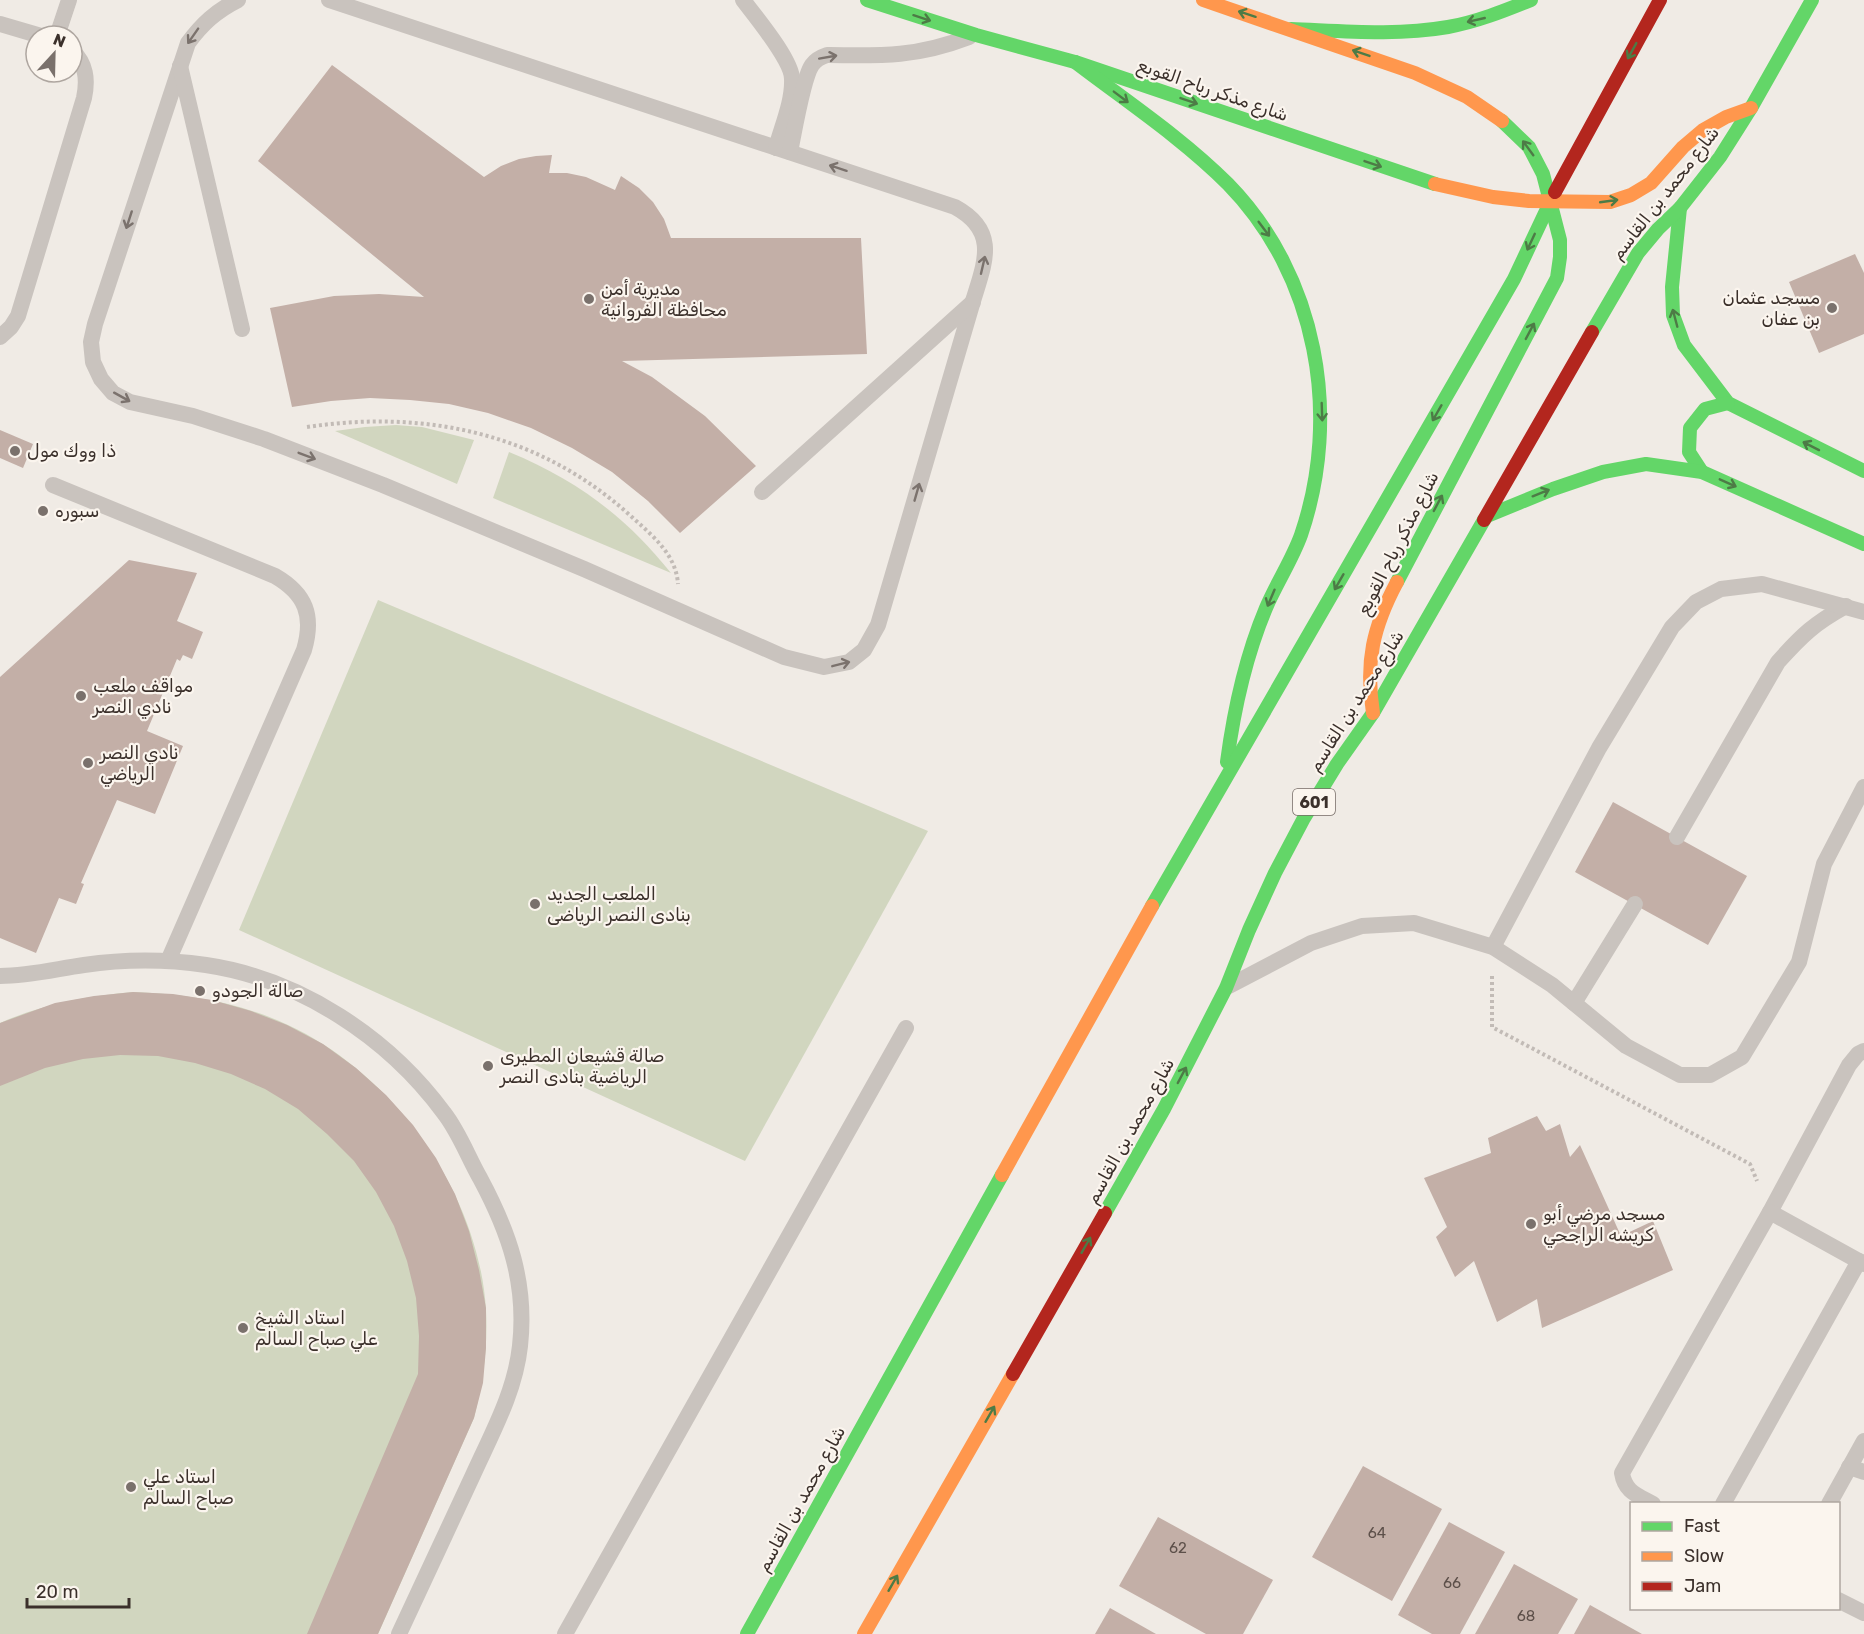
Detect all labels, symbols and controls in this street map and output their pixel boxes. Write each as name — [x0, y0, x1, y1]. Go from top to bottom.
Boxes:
one-way arrow — [1238, 8, 1257, 19]
one-way arrow — [912, 13, 931, 24]
one-way arrow — [1467, 15, 1486, 26]
north arrow — [24, 24, 84, 84]
one-way arrow — [187, 28, 199, 44]
text: N — [51, 30, 68, 52]
one-way arrow — [1626, 42, 1638, 59]
one-way arrow — [1353, 46, 1371, 57]
one-way arrow — [818, 52, 837, 63]
street label: شارع مذكر رباح القوبع — [1134, 54, 1291, 128]
one-way arrow — [1113, 91, 1129, 104]
one-way arrow — [1179, 96, 1198, 107]
street label: شارع محمد بن القاسم — [1606, 122, 1725, 265]
one-way arrow — [1522, 140, 1535, 156]
one-way arrow — [1363, 159, 1382, 170]
one-way arrow — [829, 161, 848, 172]
one-way arrow — [1598, 195, 1618, 206]
one-way arrow — [123, 210, 134, 229]
one-way arrow — [1257, 221, 1270, 237]
one-way arrow — [1525, 233, 1537, 251]
one-way arrow — [978, 255, 990, 274]
place label: مديرية أمن محافظة الفروانية — [601, 278, 727, 321]
place label: مسجد عثمان بن عفان — [1722, 287, 1820, 330]
marker: مديرية أمن محافظة الفروانية — [582, 292, 596, 306]
marker: مسجد عثمان بن عفان — [1825, 301, 1839, 315]
one-way arrow — [1669, 309, 1680, 328]
one-way arrow — [1524, 323, 1536, 340]
one-way arrow — [112, 392, 130, 403]
one-way arrow — [1316, 401, 1327, 421]
one-way arrow — [1430, 404, 1442, 421]
place label: ذا ووك مول — [27, 440, 116, 462]
one-way arrow — [1803, 440, 1821, 451]
marker: ذا ووك مول — [8, 444, 22, 458]
one-way arrow — [297, 451, 316, 462]
street label: شارع مذكر رباح القوبع — [1352, 468, 1445, 619]
one-way arrow — [1719, 478, 1737, 490]
one-way arrow — [912, 483, 923, 502]
one-way arrow — [1531, 487, 1550, 498]
one-way arrow — [1432, 495, 1444, 512]
place label: سبوره — [55, 500, 99, 522]
marker: سبوره — [36, 504, 50, 518]
one-way arrow — [1333, 572, 1344, 590]
one-way arrow — [1265, 588, 1276, 606]
street label: شارع محمد بن القاسم — [1303, 626, 1409, 777]
one-way arrow — [831, 657, 850, 669]
place label: مواقف ملعب نادي النصر — [92, 675, 193, 719]
marker: مواقف ملعب نادي النصر — [74, 689, 88, 703]
place label: نادي النصر الرياضي — [99, 742, 179, 787]
marker: نادي النصر الرياضي — [81, 756, 95, 770]
road number: 601 — [1293, 789, 1335, 815]
place label: الملعب الجديد بنادى النصر الرياضى — [547, 883, 691, 926]
marker: الملعب الجديد بنادى النصر الرياضى — [528, 897, 542, 911]
place label: صالة الجودو — [212, 980, 303, 1002]
marker: صالة الجودو — [193, 984, 207, 998]
place label: صالة قشيعان المطيرى الرياضية بنادى النصر — [499, 1045, 664, 1088]
street label: شارع محمد بن القاسم — [1081, 1054, 1180, 1208]
marker: صالة قشيعان المطيرى الرياضية بنادى النصر — [481, 1059, 495, 1073]
one-way arrow — [1176, 1067, 1188, 1084]
place label: مسجد مرضي أبو كريشه الراجحي — [1543, 1203, 1665, 1248]
marker: مسجد مرضي أبو كريشه الراجحي — [1524, 1217, 1538, 1231]
one-way arrow — [1081, 1236, 1093, 1253]
place label: استاد الشيخ علي صباح السالم — [255, 1307, 378, 1352]
marker: استاد الشيخ علي صباح السالم — [236, 1321, 250, 1335]
one-way arrow — [984, 1406, 996, 1423]
street label: شارع محمد بن القاسم — [752, 1422, 851, 1576]
place label: استاد علي صباح السالم — [143, 1466, 234, 1510]
marker: استاد علي صباح السالم — [124, 1480, 138, 1494]
legend — [1630, 1502, 1840, 1610]
text: Fast — [1684, 1515, 1720, 1537]
house number: 64 — [1368, 1524, 1386, 1542]
house number: 62 — [1169, 1539, 1187, 1557]
text: Slow — [1684, 1545, 1724, 1567]
scale bar — [27, 1571, 129, 1609]
house number: 66 — [1443, 1574, 1461, 1592]
one-way arrow — [887, 1575, 899, 1592]
text: Jam — [1684, 1575, 1721, 1597]
text: 20 m — [36, 1581, 78, 1603]
house number: 68 — [1517, 1607, 1535, 1625]

